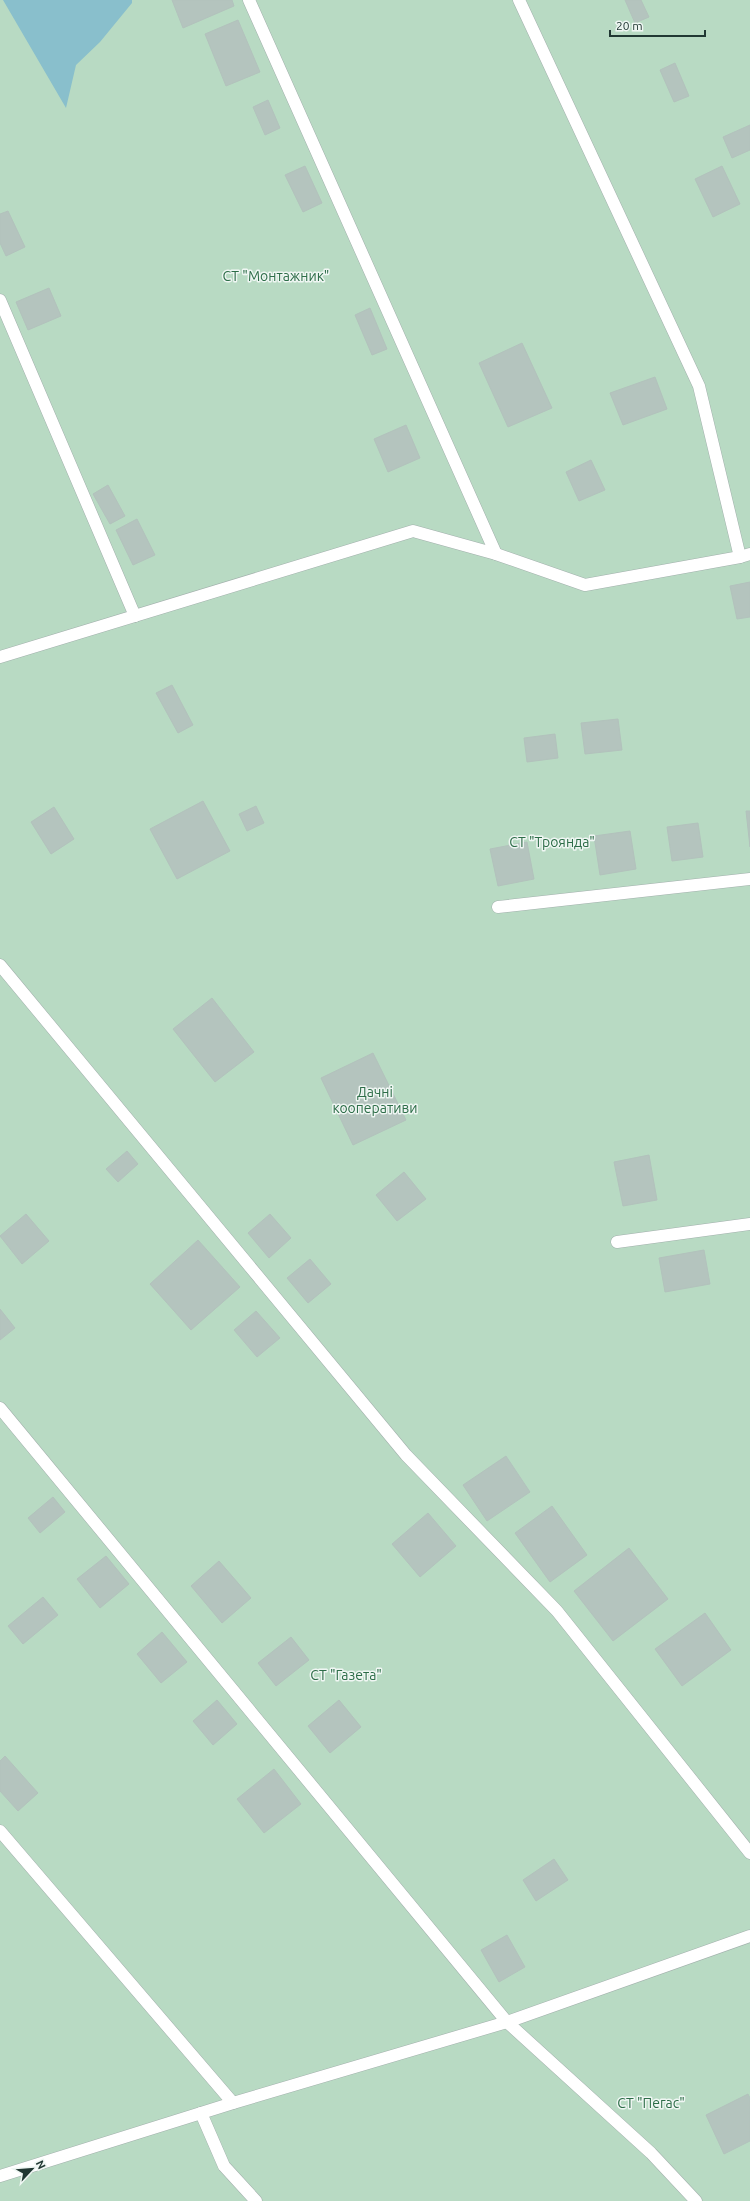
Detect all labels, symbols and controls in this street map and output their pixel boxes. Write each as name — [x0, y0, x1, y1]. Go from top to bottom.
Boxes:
scale bar — [610, 12, 705, 38]
text: 20 m — [616, 19, 643, 32]
park label: СТ "Монтажник" — [223, 268, 329, 284]
park label: СТ "Троянда" — [509, 834, 595, 850]
park label: Дачні кооперативи — [333, 1084, 417, 1116]
park label: СТ "Газета" — [310, 1667, 382, 1683]
park label: СТ "Пегас" — [617, 2095, 685, 2111]
north arrow — [12, 2149, 52, 2189]
text: N — [34, 2158, 48, 2171]

